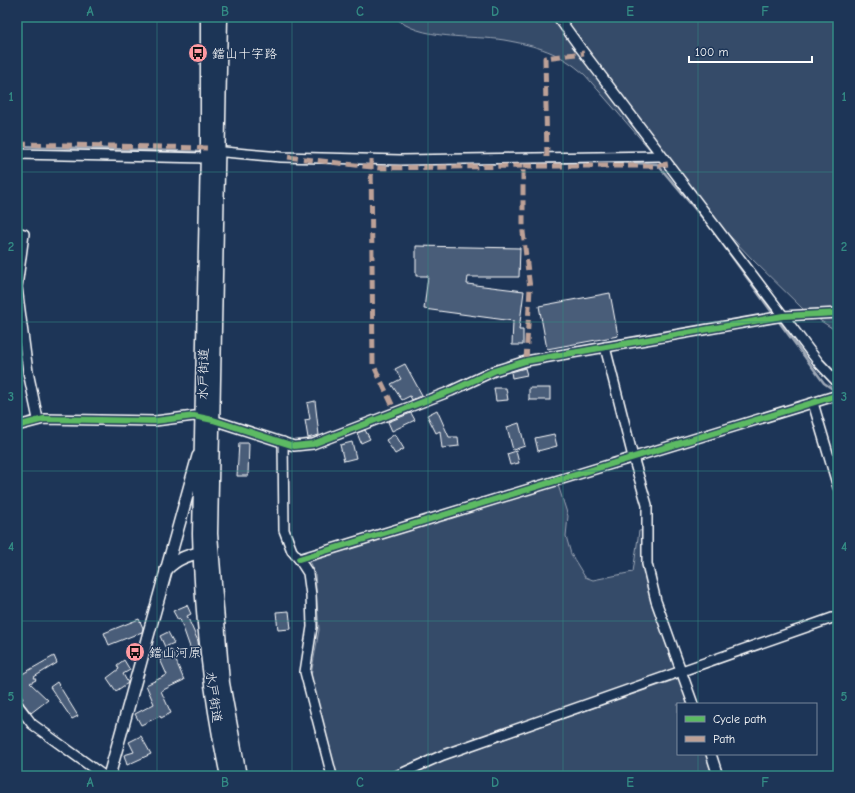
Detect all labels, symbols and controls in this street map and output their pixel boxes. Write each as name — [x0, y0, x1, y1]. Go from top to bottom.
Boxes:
text: A — [86, 4, 94, 19]
text: B — [221, 4, 229, 19]
text: C — [356, 4, 364, 19]
text: D — [491, 4, 499, 19]
text: E — [626, 4, 634, 19]
text: F — [761, 4, 769, 19]
scale bar — [689, 38, 812, 64]
bus stop icon: 鐺山十字路 — [187, 42, 209, 64]
text: 100 m — [695, 45, 728, 59]
place label: 鐺山十字路 — [212, 46, 277, 61]
text: 1 — [8, 89, 14, 104]
text: 1 — [841, 89, 847, 104]
text: 2 — [8, 239, 14, 254]
text: 2 — [841, 239, 847, 254]
street label: 水戸街道 — [195, 348, 211, 400]
text: 3 — [8, 389, 14, 404]
text: 3 — [841, 389, 847, 404]
text: 4 — [8, 539, 14, 554]
text: 4 — [841, 539, 847, 554]
bus stop icon: 鐺山河原 — [124, 641, 146, 663]
place label: 鐺山河原 — [149, 645, 201, 660]
street label: 水戸街道 — [203, 670, 225, 724]
text: 5 — [8, 689, 15, 704]
text: 5 — [841, 689, 848, 704]
legend — [677, 703, 817, 755]
text: Cycle path — [713, 712, 766, 726]
text: Path — [713, 732, 735, 746]
text: A — [86, 775, 94, 790]
text: B — [221, 775, 229, 790]
text: C — [356, 775, 364, 790]
text: D — [491, 775, 499, 790]
text: E — [626, 775, 634, 790]
text: F — [761, 775, 769, 790]

